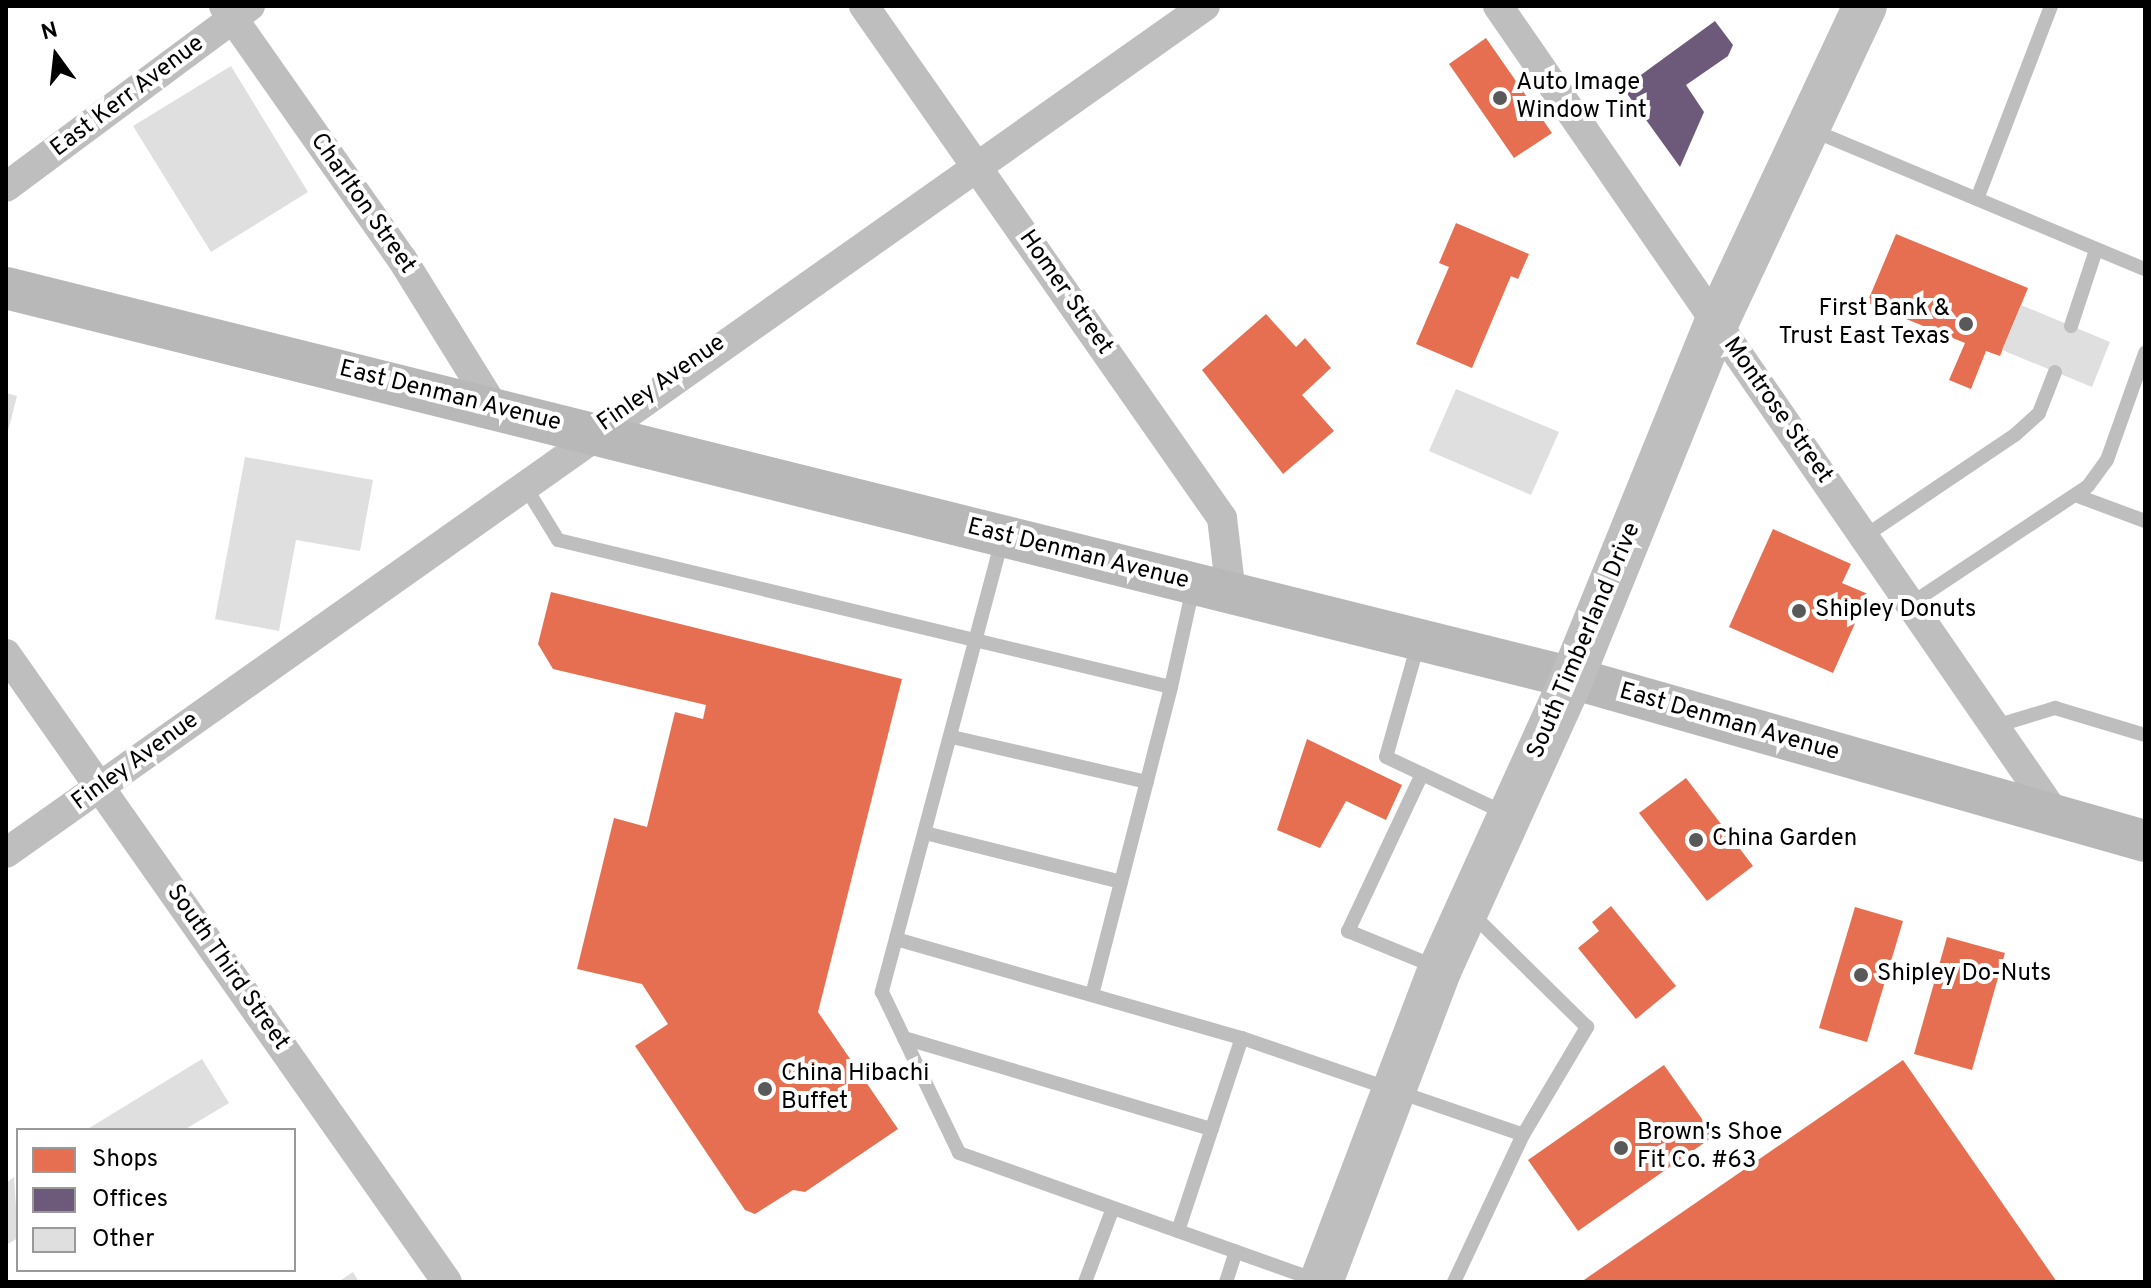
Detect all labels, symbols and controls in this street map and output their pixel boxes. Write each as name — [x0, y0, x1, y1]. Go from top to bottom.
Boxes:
north arrow — [16, 16, 96, 96]
text: N — [39, 17, 61, 47]
street label: East Kerr Avenue — [45, 30, 211, 164]
place label: Auto Image Window Tint — [1516, 70, 1648, 126]
marker: Auto Image Window Tint — [1491, 89, 1509, 107]
street label: Charlton Street — [303, 128, 421, 280]
street label: Homer Street — [1012, 225, 1118, 361]
place label: First Bank & Trust East Texas — [1777, 296, 1950, 352]
marker: First Bank & Trust East Texas — [1957, 315, 1975, 333]
street label: Finley Avenue — [592, 329, 732, 439]
street label: Montrose Street — [1716, 333, 1838, 489]
street label: East Denman Avenue — [336, 355, 564, 439]
street label: East Denman Avenue — [964, 513, 1192, 597]
street label: South Timberland Drive — [1522, 518, 1648, 764]
place label: Shipley Donuts — [1815, 597, 1976, 625]
marker: Shipley Donuts — [1790, 602, 1808, 620]
street label: East Denman Avenue — [1615, 678, 1843, 768]
street label: Finley Avenue — [67, 706, 205, 818]
place label: China Garden — [1712, 826, 1857, 854]
marker: China Garden — [1687, 831, 1705, 849]
street label: South Third Street — [159, 879, 295, 1057]
place label: Shipley Do-Nuts — [1877, 961, 2051, 989]
marker: Shipley Do-Nuts — [1852, 966, 1870, 984]
place label: China Hibachi Buffet — [781, 1061, 929, 1117]
marker: China Hibachi Buffet — [756, 1080, 774, 1098]
place label: Brown's Shoe Fit Co. #63 — [1637, 1120, 1782, 1176]
legend — [16, 1128, 296, 1272]
marker: Brown's Shoe Fit Co. #63 — [1612, 1139, 1630, 1157]
text: Shops — [92, 1145, 158, 1175]
text: Offices — [92, 1185, 168, 1215]
text: Other — [92, 1225, 154, 1255]

